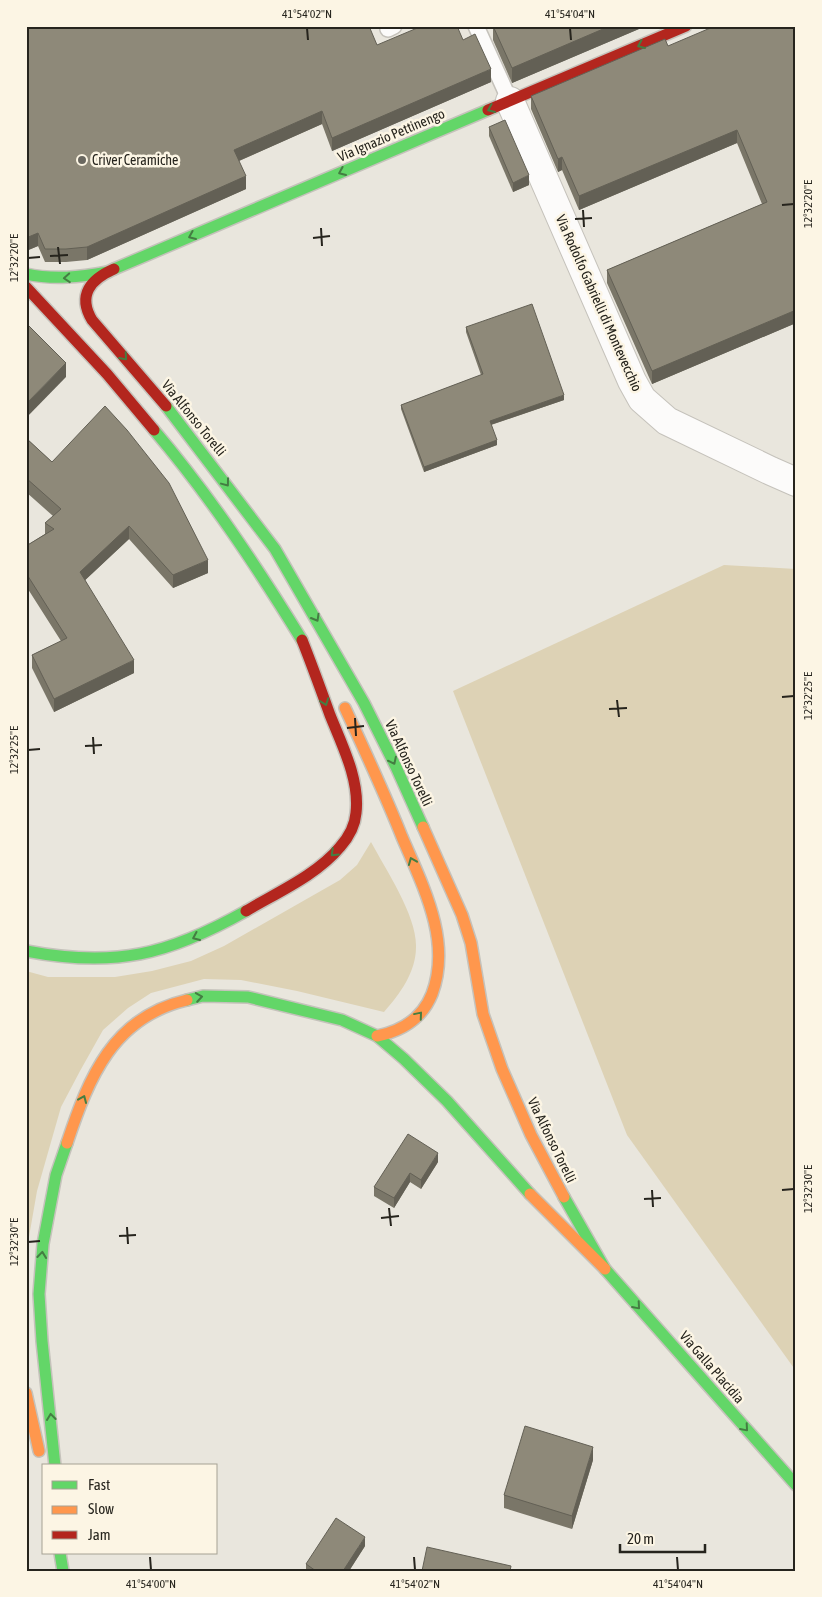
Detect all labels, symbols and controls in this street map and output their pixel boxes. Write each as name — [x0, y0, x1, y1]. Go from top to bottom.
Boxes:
text: 41°54'02"N — [282, 7, 332, 21]
text: 41°54'04"N — [545, 7, 595, 21]
one-way arrow — [637, 39, 646, 50]
one-way arrow — [487, 102, 496, 113]
street label: Via Ignazio Pettinengo — [335, 105, 447, 165]
place label: Criver Ceramiche — [92, 152, 178, 168]
marker: Criver Ceramiche — [76, 154, 88, 166]
one-way arrow — [338, 166, 347, 177]
text: 12°32'20"E — [801, 180, 815, 228]
street label: Via Rodolfo Gabrielli di Montevecchio — [553, 212, 645, 394]
one-way arrow — [188, 230, 197, 241]
text: 12°32'20"E — [7, 234, 21, 282]
one-way arrow — [63, 272, 71, 283]
one-way arrow — [118, 351, 127, 360]
street label: Via Alfonso Torelli — [159, 377, 229, 459]
one-way arrow — [220, 477, 229, 487]
one-way arrow — [310, 613, 320, 622]
text: 12°32'25"E — [801, 672, 815, 720]
one-way arrow — [319, 697, 329, 706]
street label: Via Alfonso Torelli — [382, 718, 436, 808]
text: 12°32'25"E — [7, 726, 21, 774]
one-way arrow — [387, 756, 397, 765]
one-way arrow — [331, 847, 340, 856]
one-way arrow — [408, 857, 418, 866]
one-way arrow — [192, 931, 201, 942]
one-way arrow — [195, 992, 203, 1003]
one-way arrow — [414, 1011, 423, 1020]
one-way arrow — [76, 1095, 87, 1104]
street label: Via Alfonso Torelli — [524, 1095, 580, 1185]
text: 12°32'30"E — [801, 1165, 815, 1213]
text: 12°32'30"E — [7, 1218, 21, 1266]
one-way arrow — [36, 1251, 47, 1259]
one-way arrow — [631, 1300, 640, 1309]
street label: Via Galla Placidia — [676, 1328, 748, 1406]
one-way arrow — [46, 1413, 57, 1421]
one-way arrow — [739, 1422, 748, 1431]
legend — [42, 1464, 218, 1554]
text: Fast — [88, 1476, 110, 1493]
text: Slow — [88, 1500, 114, 1517]
scale bar — [620, 1522, 704, 1554]
text: Jam — [88, 1526, 111, 1543]
text: 20 m — [627, 1530, 654, 1547]
text: 41°54'00"N — [126, 1577, 176, 1591]
text: 41°54'02"N — [390, 1577, 440, 1591]
text: 41°54'04"N — [653, 1577, 703, 1591]

